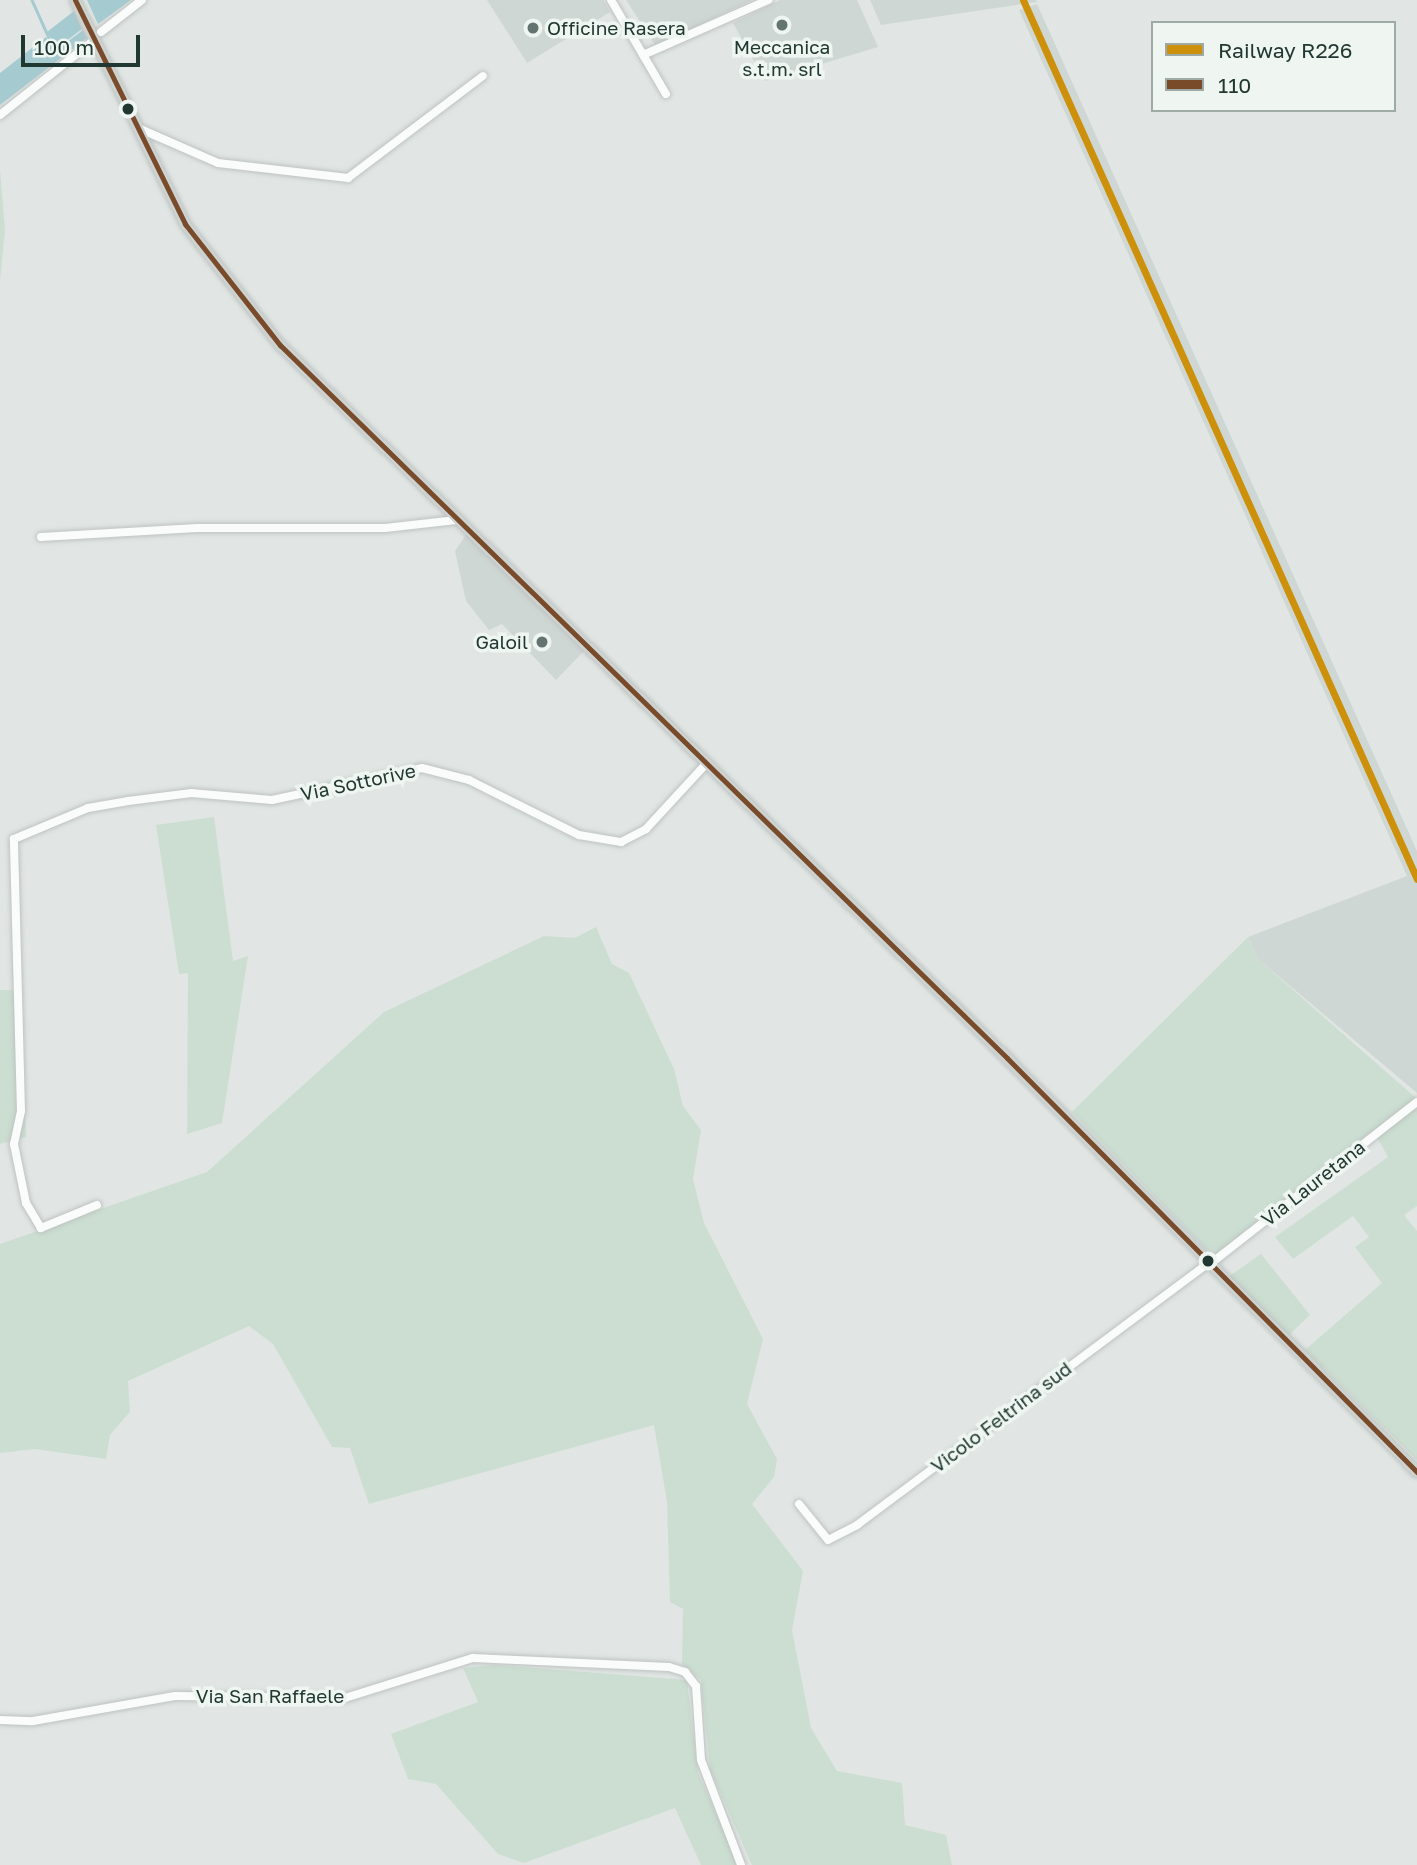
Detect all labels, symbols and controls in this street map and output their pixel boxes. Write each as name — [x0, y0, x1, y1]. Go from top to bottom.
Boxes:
place label: Officine Rasera — [547, 17, 686, 39]
marker: Meccanica s.t.m. srl — [774, 17, 790, 33]
marker: Officine Rasera — [525, 20, 541, 36]
scale bar — [24, 21, 144, 65]
legend — [1151, 21, 1396, 112]
text: 100 m — [34, 34, 94, 60]
place label: Meccanica s.t.m. srl — [734, 36, 830, 80]
text: Railway R226 — [1218, 37, 1352, 63]
text: 110 — [1218, 72, 1251, 98]
unlabelled marker — [121, 102, 135, 116]
place label: Galoil — [475, 631, 528, 653]
marker: Galoil — [534, 634, 550, 650]
street label: Via Sottorive — [298, 759, 418, 805]
street label: Via Lauretana — [1257, 1135, 1369, 1231]
unlabelled marker — [1201, 1254, 1215, 1268]
street label: Vicolo Feltrina sud — [926, 1357, 1076, 1477]
street label: Via San Raffaele — [196, 1685, 344, 1707]

